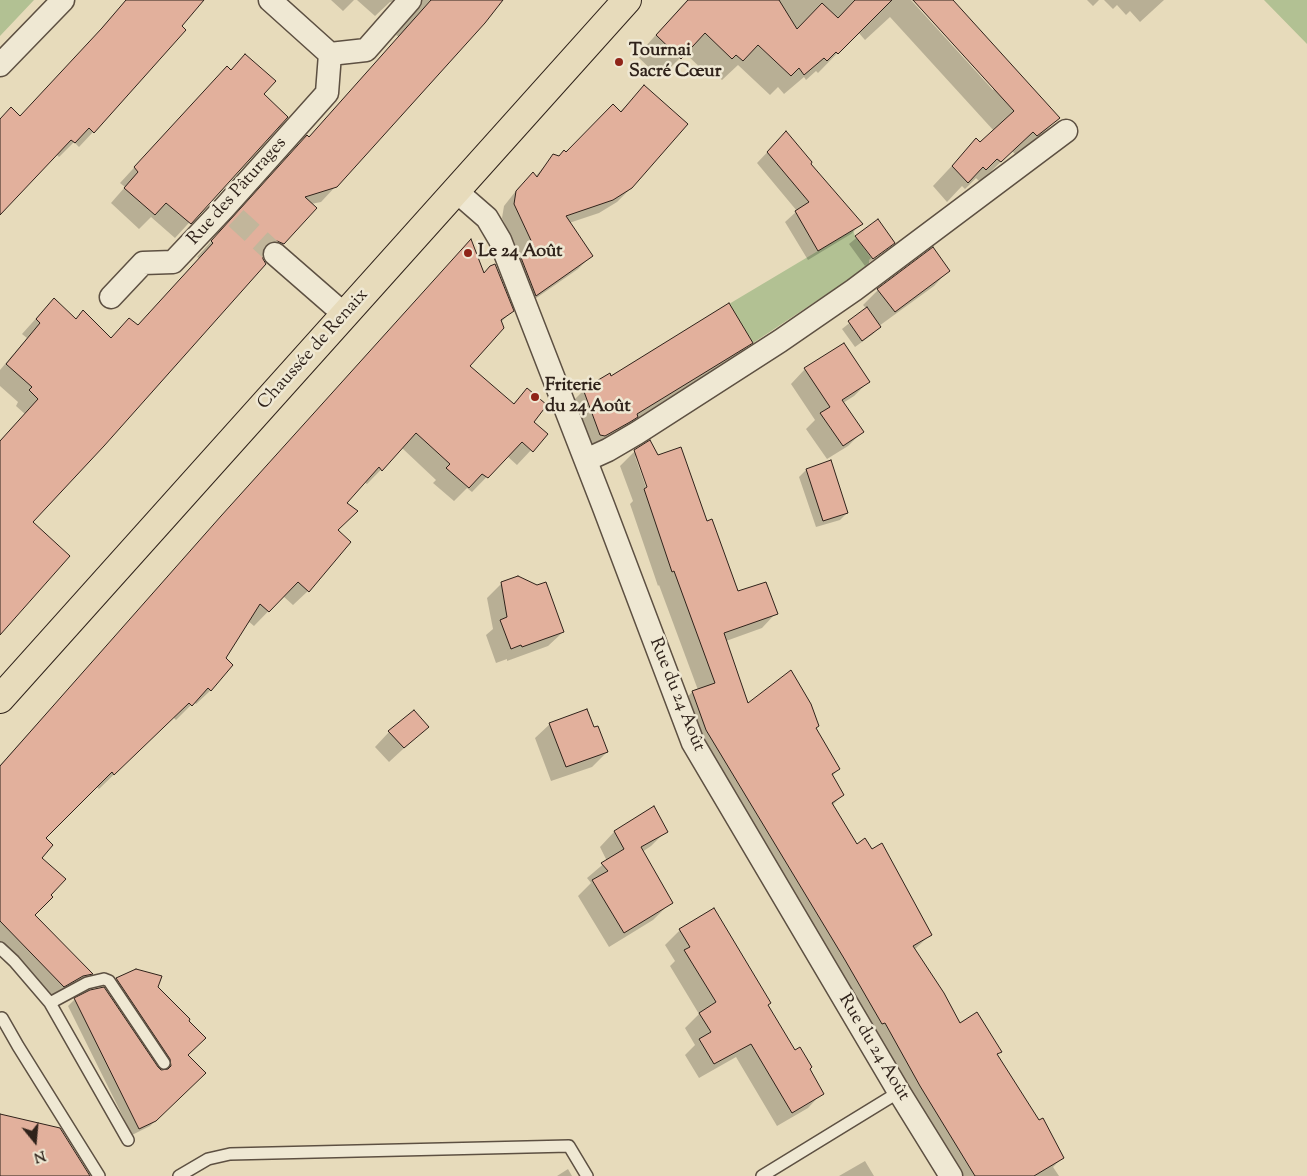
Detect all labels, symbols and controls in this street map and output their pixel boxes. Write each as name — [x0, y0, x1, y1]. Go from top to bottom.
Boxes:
place label: Tournai Sacré Cœur — [629, 41, 721, 84]
marker: Tournai Sacré Cœur — [613, 56, 625, 68]
street label: Rue des Pâturages — [184, 134, 292, 250]
place label: Le 24 Août — [478, 242, 563, 264]
marker: Le 24 Août — [462, 247, 474, 259]
street label: Chaussée de Renaix — [254, 285, 374, 415]
place label: Friterie du 24 Août — [545, 376, 631, 418]
marker: Friterie du 24 Août — [529, 391, 541, 403]
street label: Rue du 24 Août — [643, 635, 709, 755]
street label: Rue du 24 Août — [833, 991, 913, 1105]
north arrow — [10, 1116, 60, 1166]
text: N — [31, 1144, 48, 1167]

